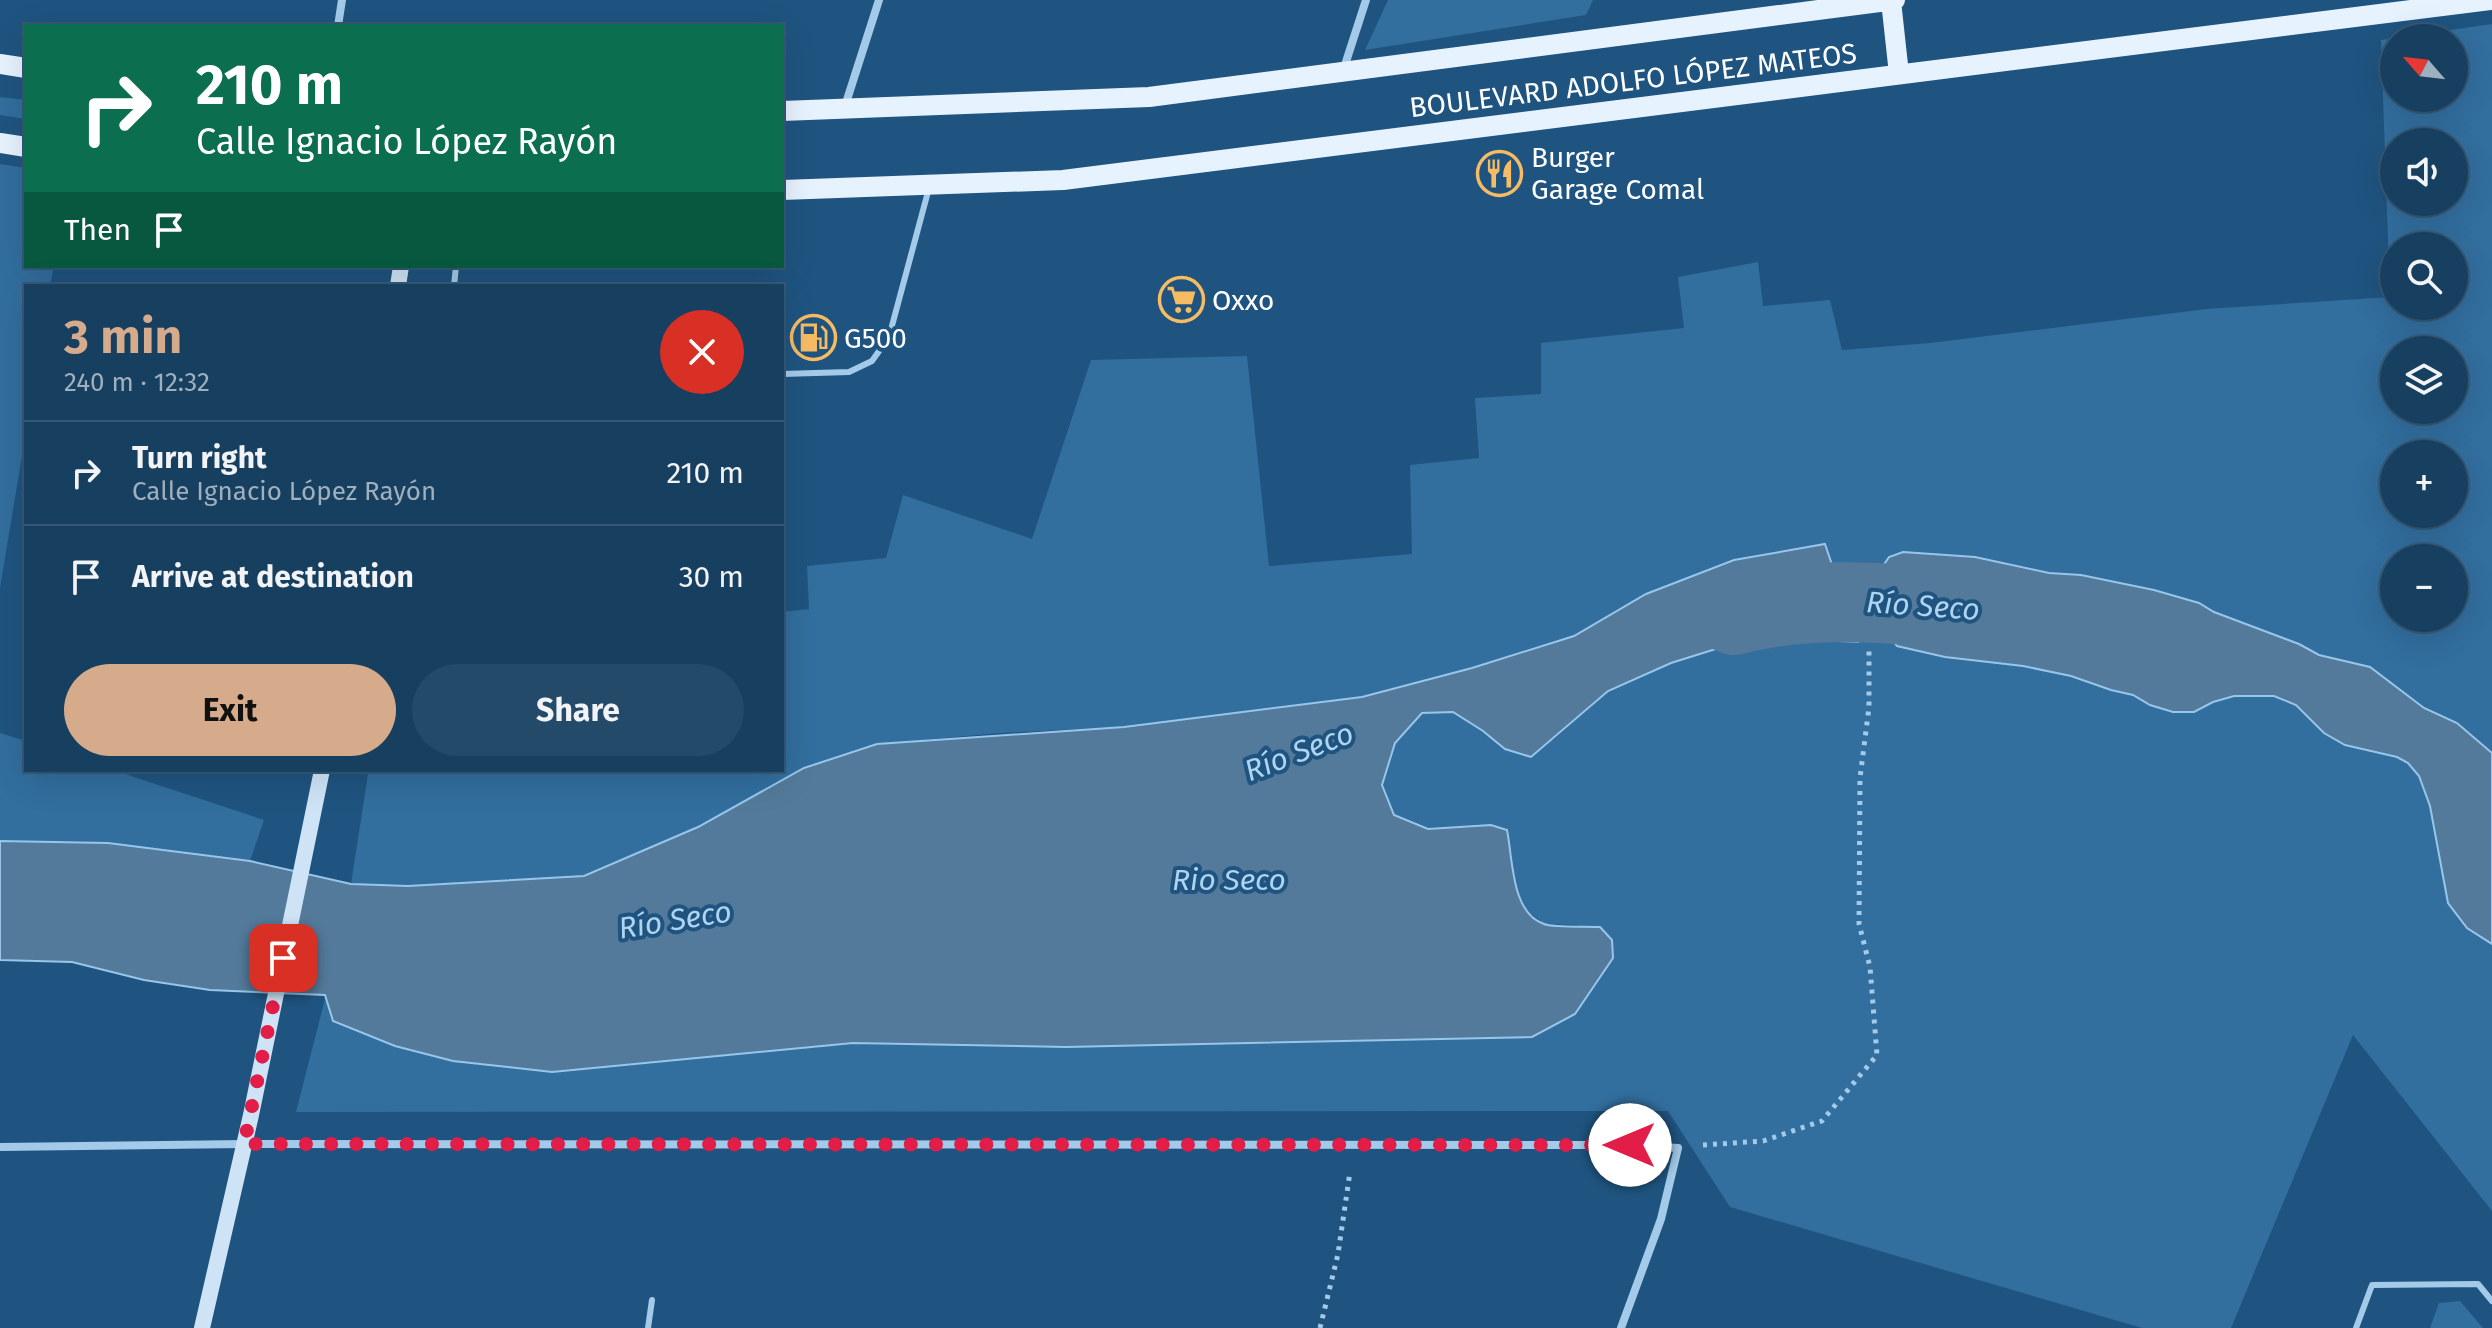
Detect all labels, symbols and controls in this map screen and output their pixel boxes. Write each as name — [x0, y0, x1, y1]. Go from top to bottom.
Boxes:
north arrow — [2380, 24, 2468, 112]
map controls — [2380, 24, 2468, 632]
street label: BOULEVARD ADOLFO LÓPEZ MATEOS — [1408, 37, 1858, 124]
text: 210 m — [196, 52, 343, 119]
icon: right — [64, 56, 168, 160]
text: Calle Ignacio López Rayón — [196, 120, 617, 164]
button: sound — [2380, 128, 2468, 216]
place label: Burger Garage Comal — [1531, 141, 1704, 206]
restaurant icon: Burger Garage Comal — [1476, 149, 1524, 197]
icon: arrive — [147, 208, 191, 252]
text: Then — [64, 212, 131, 248]
button: search — [2380, 232, 2468, 320]
supermarket icon: Oxxo — [1157, 276, 1205, 324]
place label: Oxxo — [1212, 284, 1274, 317]
text: 3 min — [64, 308, 182, 366]
button: close — [660, 310, 744, 394]
fuel station icon: G500 — [789, 314, 837, 362]
place label: G500 — [844, 322, 907, 355]
button: layers — [2380, 336, 2468, 424]
text: 240 m · 12:32 — [64, 367, 210, 398]
text: Turn right — [132, 440, 267, 476]
button: + — [2380, 440, 2468, 528]
icon: right — [64, 451, 108, 495]
text: 210 m — [667, 455, 744, 491]
text: Calle Ignacio López Rayón — [132, 476, 436, 507]
button: − — [2380, 544, 2468, 632]
icon: arrive — [64, 555, 108, 599]
text: Arrive at destination — [132, 559, 414, 595]
text: 30 m — [679, 559, 744, 595]
water label: Río Seco — [1865, 584, 1981, 628]
button: Exit — [64, 664, 396, 756]
button: Share — [412, 664, 744, 756]
water label: Río Seco — [1239, 715, 1359, 789]
water label: Rio Seco — [1172, 862, 1286, 898]
water label: Río Seco — [616, 893, 734, 947]
pin — [249, 924, 317, 992]
icon: arrive — [261, 936, 305, 980]
position arrow — [1588, 1103, 1672, 1187]

